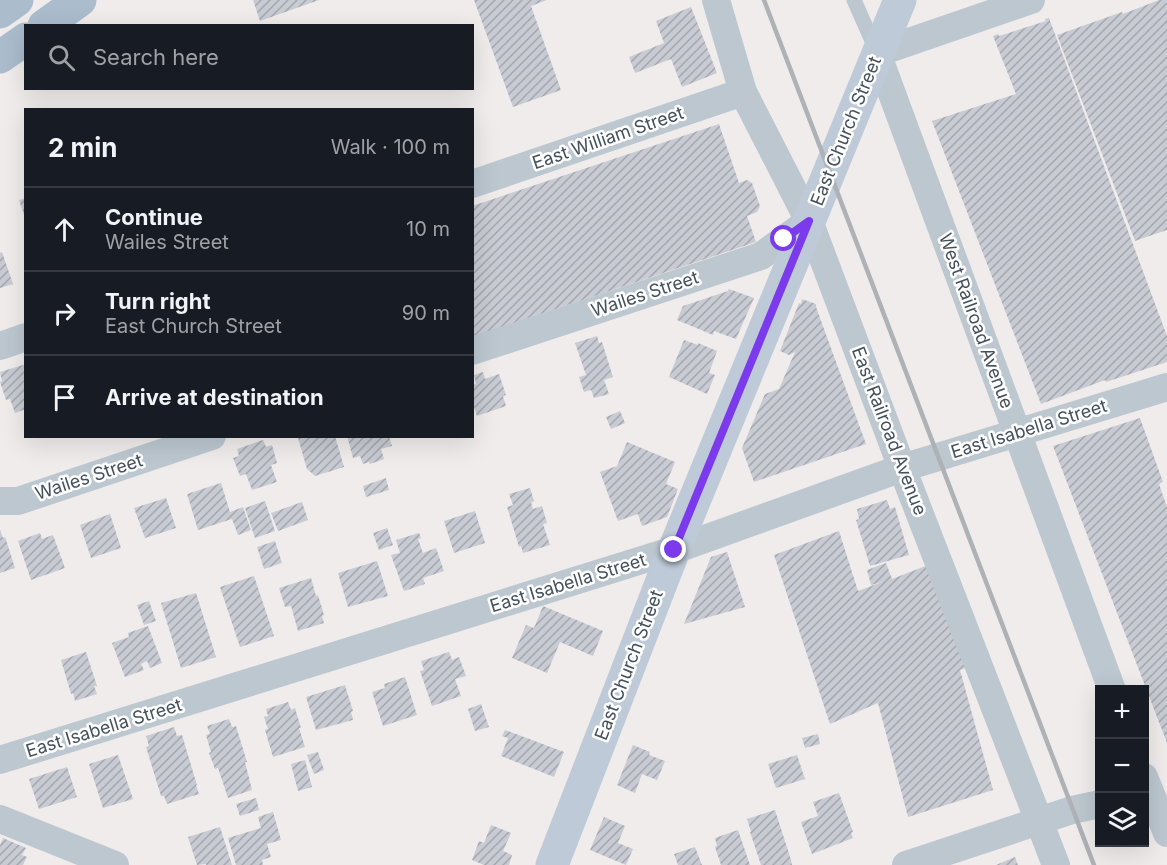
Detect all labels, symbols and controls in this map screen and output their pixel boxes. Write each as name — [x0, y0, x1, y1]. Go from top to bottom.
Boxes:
search box — [24, 24, 474, 90]
icon: search — [45, 41, 78, 74]
text: Search here — [93, 44, 219, 70]
street label: East Church Street — [806, 53, 885, 208]
street label: East William Street — [530, 102, 686, 173]
text: 2 min — [48, 132, 118, 163]
text: Walk · 100 m — [331, 135, 450, 159]
text: Continue — [105, 204, 203, 230]
icon: ahead — [48, 213, 81, 246]
text: 10 m — [406, 217, 450, 241]
route start — [770, 225, 796, 251]
text: Wailes Street — [105, 230, 229, 254]
street label: West Railroad Avenue — [935, 230, 1018, 411]
street label: Wailes Street — [589, 266, 701, 321]
text: Turn right — [105, 288, 211, 314]
icon: right — [48, 297, 81, 330]
text: 90 m — [402, 301, 450, 325]
text: East Church Street — [105, 314, 282, 338]
street label: East Railroad Avenue — [848, 344, 931, 518]
icon: arrive — [48, 381, 81, 414]
text: Arrive at destination — [105, 384, 324, 410]
street label: East Isabella Street — [948, 395, 1109, 462]
street label: Wailes Street — [33, 449, 145, 504]
route end — [660, 536, 686, 562]
street label: East Isabella Street — [487, 549, 648, 616]
street label: East Church Street — [590, 587, 667, 743]
map controls — [1095, 685, 1149, 847]
button: + — [1095, 685, 1149, 739]
street label: East Isabella Street — [23, 694, 184, 761]
button: − — [1095, 739, 1149, 793]
button: layers — [1095, 793, 1149, 847]

